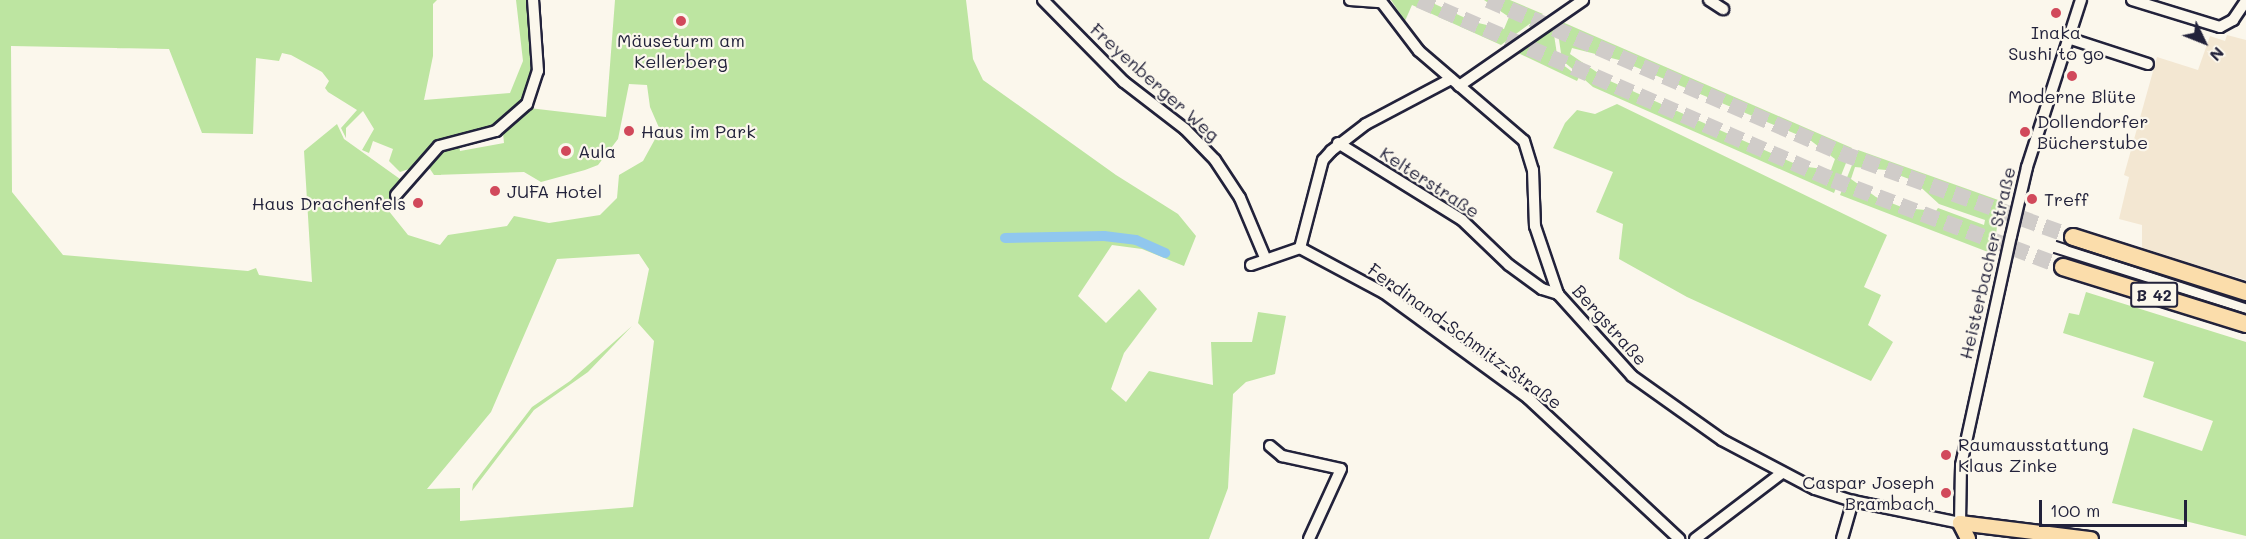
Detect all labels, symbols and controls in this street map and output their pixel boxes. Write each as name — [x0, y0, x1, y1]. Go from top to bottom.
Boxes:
marker: Inaka Sushi to go — [2049, 6, 2063, 20]
north arrow — [2174, 12, 2234, 72]
marker: Mäuseturm am Kellerberg — [674, 14, 688, 28]
street label: Freyenberger Weg — [1086, 18, 1224, 146]
place label: Inaka Sushi to go — [2008, 22, 2104, 64]
place label: Mäuseturm am Kellerberg — [617, 30, 745, 72]
text: N — [2206, 43, 2229, 66]
marker: Moderne Blüte — [2065, 69, 2079, 83]
place label: Moderne Blüte — [2008, 85, 2136, 107]
place label: Dollendorfer Bücherstube — [2037, 111, 2148, 154]
place label: Haus im Park — [641, 120, 756, 142]
marker: Haus im Park — [622, 124, 636, 138]
marker: Dollendorfer Bücherstube — [2018, 125, 2032, 139]
place label: Aula — [578, 140, 616, 162]
street label: Kelterstraße — [1376, 142, 1484, 222]
marker: Aula — [559, 144, 573, 158]
street label: Heisterbacher Straße — [1954, 165, 2020, 361]
place label: JUFA Hotel — [507, 180, 602, 202]
marker: JUFA Hotel — [488, 184, 502, 198]
place label: Treff — [2044, 188, 2088, 210]
place label: Haus Drachenfels — [252, 192, 406, 214]
marker: Treff — [2025, 192, 2039, 206]
marker: Haus Drachenfels — [411, 196, 425, 210]
street label: Ferdinand-Schmitz-Straße — [1364, 258, 1566, 414]
street label: Bergstraße — [1568, 280, 1652, 370]
road number: B 42 — [2130, 282, 2178, 308]
place label: Raumausstattung Klaus Zinke — [1958, 434, 2109, 476]
marker: Raumausstattung Klaus Zinke — [1939, 448, 1953, 462]
place label: Caspar Joseph Brambach — [1802, 472, 1934, 514]
marker: Caspar Joseph Brambach — [1939, 486, 1953, 500]
scale bar — [2042, 488, 2190, 526]
text: 100 m — [2050, 498, 2100, 522]

